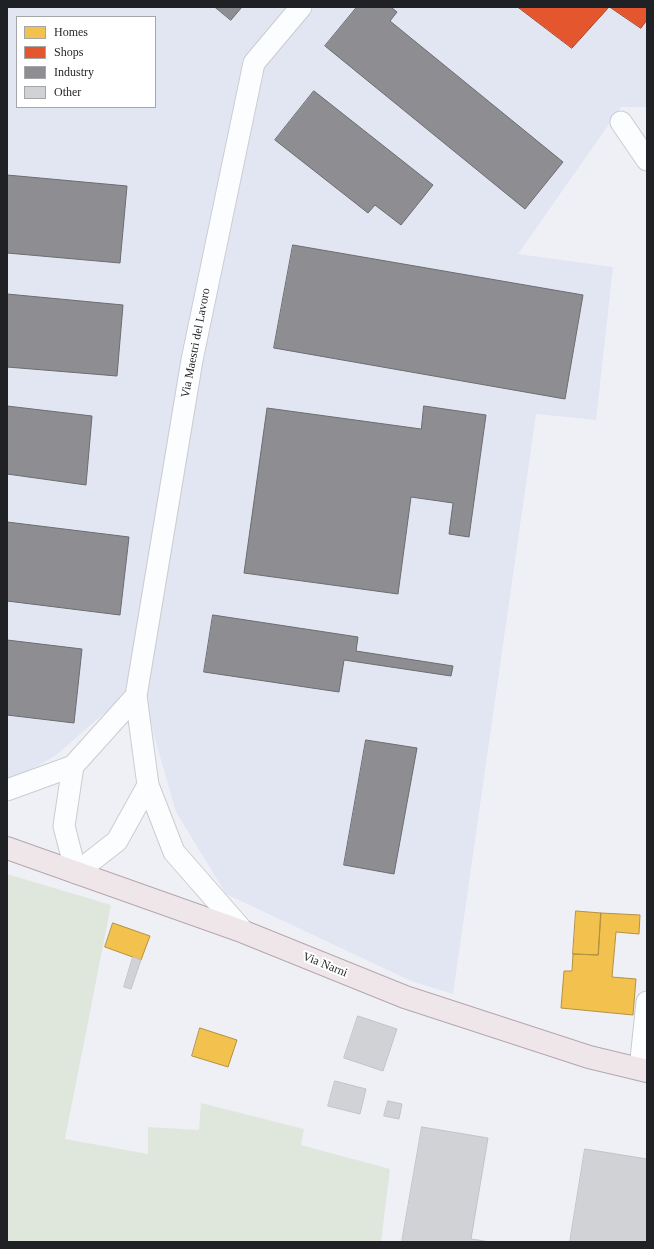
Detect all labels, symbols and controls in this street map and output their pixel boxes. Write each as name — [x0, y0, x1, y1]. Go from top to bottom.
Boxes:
legend — [16, 16, 156, 108]
text: Homes — [54, 25, 88, 39]
text: Shops — [54, 45, 83, 59]
text: Industry — [54, 65, 94, 79]
text: Other — [54, 85, 81, 99]
street label: Via Maestri del Lavoro — [178, 287, 214, 399]
street label: Via Narni — [301, 950, 349, 980]

